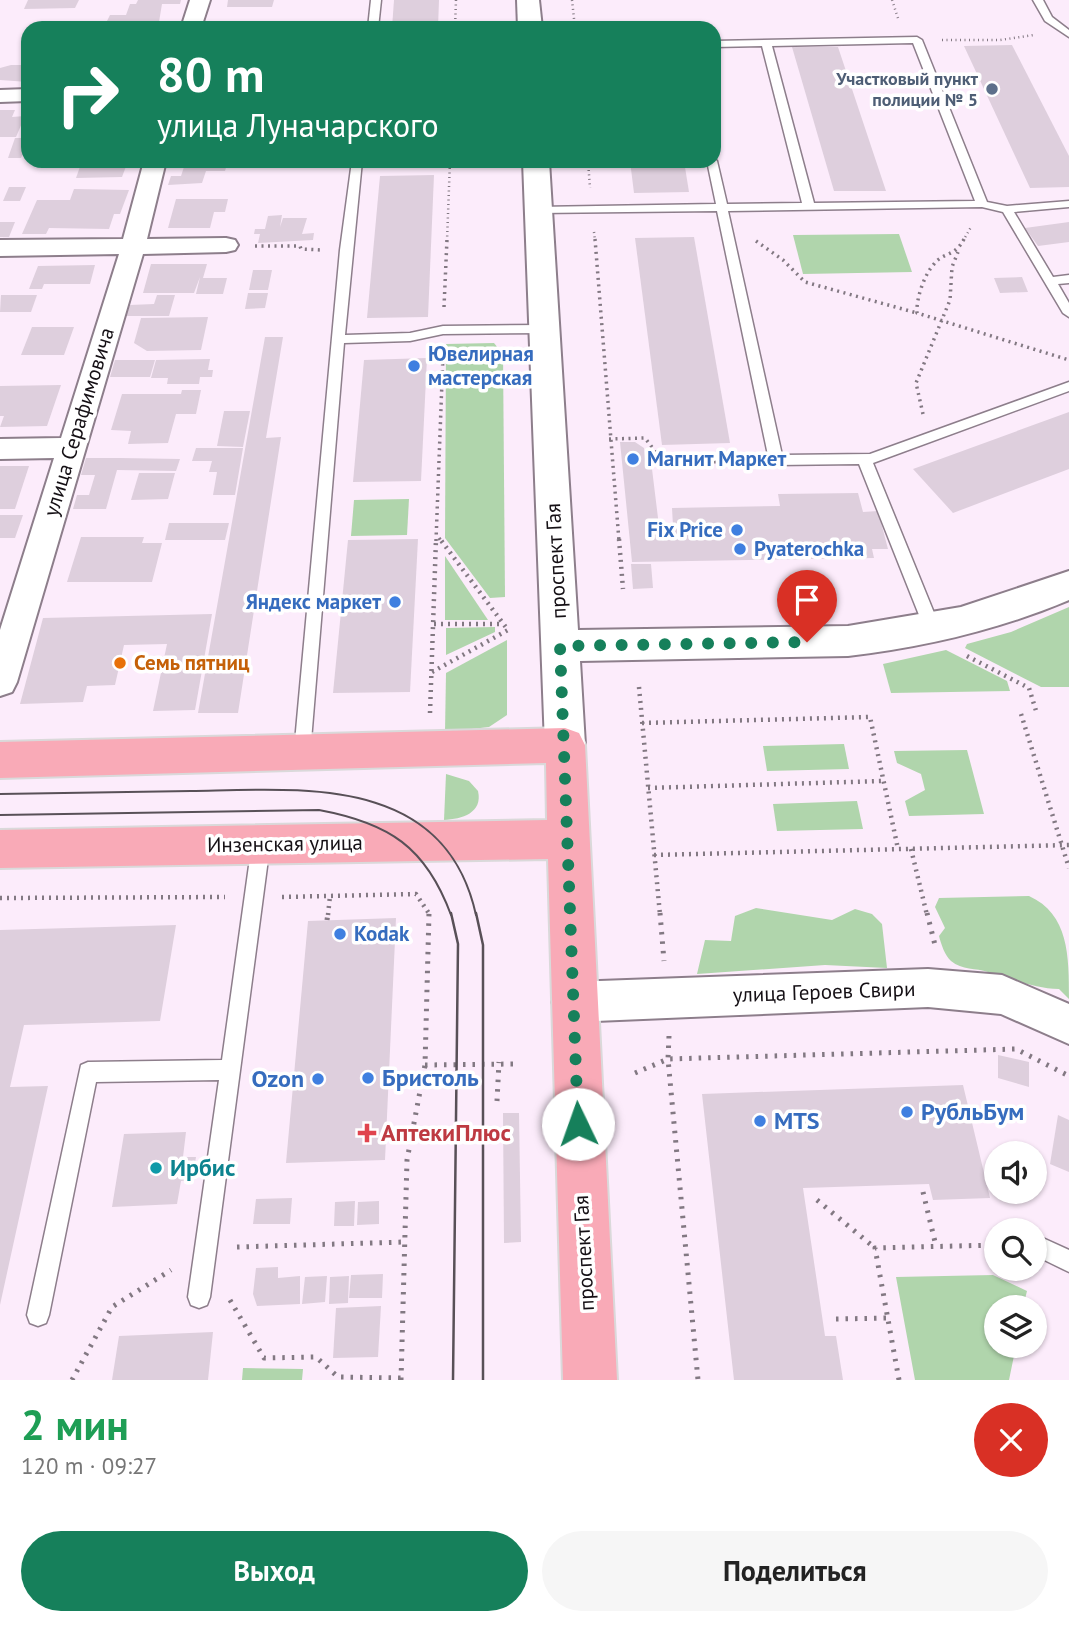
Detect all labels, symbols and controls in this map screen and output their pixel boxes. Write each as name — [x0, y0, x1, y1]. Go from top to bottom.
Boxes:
text: 80 m — [157, 42, 264, 106]
icon: right — [42, 49, 133, 140]
place label: Участковый пункт полиции № 5 — [835, 67, 978, 111]
marker: Участковый пункт полиции № 5 — [984, 81, 1000, 97]
text: улица Луначарского — [157, 104, 439, 146]
street label: улица Серафимовича — [37, 324, 120, 519]
place label: Ювелирная мастерская — [428, 340, 534, 391]
marker: Ювелирная мастерская — [406, 358, 422, 374]
place label: Магнит Маркет — [647, 445, 786, 472]
marker: Магнит Маркет — [625, 451, 641, 467]
street label: проспект Гая — [539, 502, 572, 620]
place label: Fix Price — [647, 516, 723, 543]
marker: Fix Price — [729, 522, 745, 538]
place label: Pyaterochka — [754, 535, 864, 562]
marker: Pyaterochka — [732, 541, 748, 557]
pin — [777, 570, 837, 642]
icon: arrive — [788, 581, 826, 619]
place label: Яндекс маркет — [246, 588, 381, 615]
marker: Яндекс маркет — [387, 594, 403, 610]
place label: Семь пятниц — [134, 649, 250, 676]
marker: Семь пятниц — [112, 655, 128, 671]
street label: Инзенская улица — [207, 829, 363, 858]
place label: Kodak — [354, 920, 410, 947]
marker: Kodak — [332, 926, 348, 942]
street label: улица Героев Свири — [732, 975, 916, 1008]
place label: Бристоль — [382, 1062, 479, 1093]
place label: Ozon — [252, 1063, 304, 1094]
marker: Бристоль — [360, 1070, 376, 1086]
marker: Ozon — [310, 1071, 326, 1087]
position arrow — [541, 1087, 615, 1161]
place label: РубльБум — [921, 1096, 1024, 1127]
marker: РубльБум — [899, 1104, 915, 1120]
place label: MTS — [774, 1105, 820, 1136]
marker: MTS — [752, 1113, 768, 1129]
place label: АптекиПлюс — [381, 1117, 511, 1148]
marker: АптекиПлюс — [359, 1125, 375, 1141]
map controls — [984, 1141, 1047, 1358]
button: sound — [984, 1141, 1047, 1204]
place label: Ирбис — [170, 1152, 235, 1183]
marker: Ирбис — [148, 1160, 164, 1176]
street label: проспект Гая — [567, 1194, 600, 1312]
button: search — [984, 1218, 1047, 1281]
button: layers — [984, 1295, 1047, 1358]
text: 2 мин — [21, 1397, 129, 1452]
button: close — [974, 1403, 1048, 1477]
text: 120 m · 09:27 — [21, 1451, 157, 1480]
button: Выход — [21, 1531, 528, 1611]
button: Поделиться — [542, 1531, 1048, 1611]

